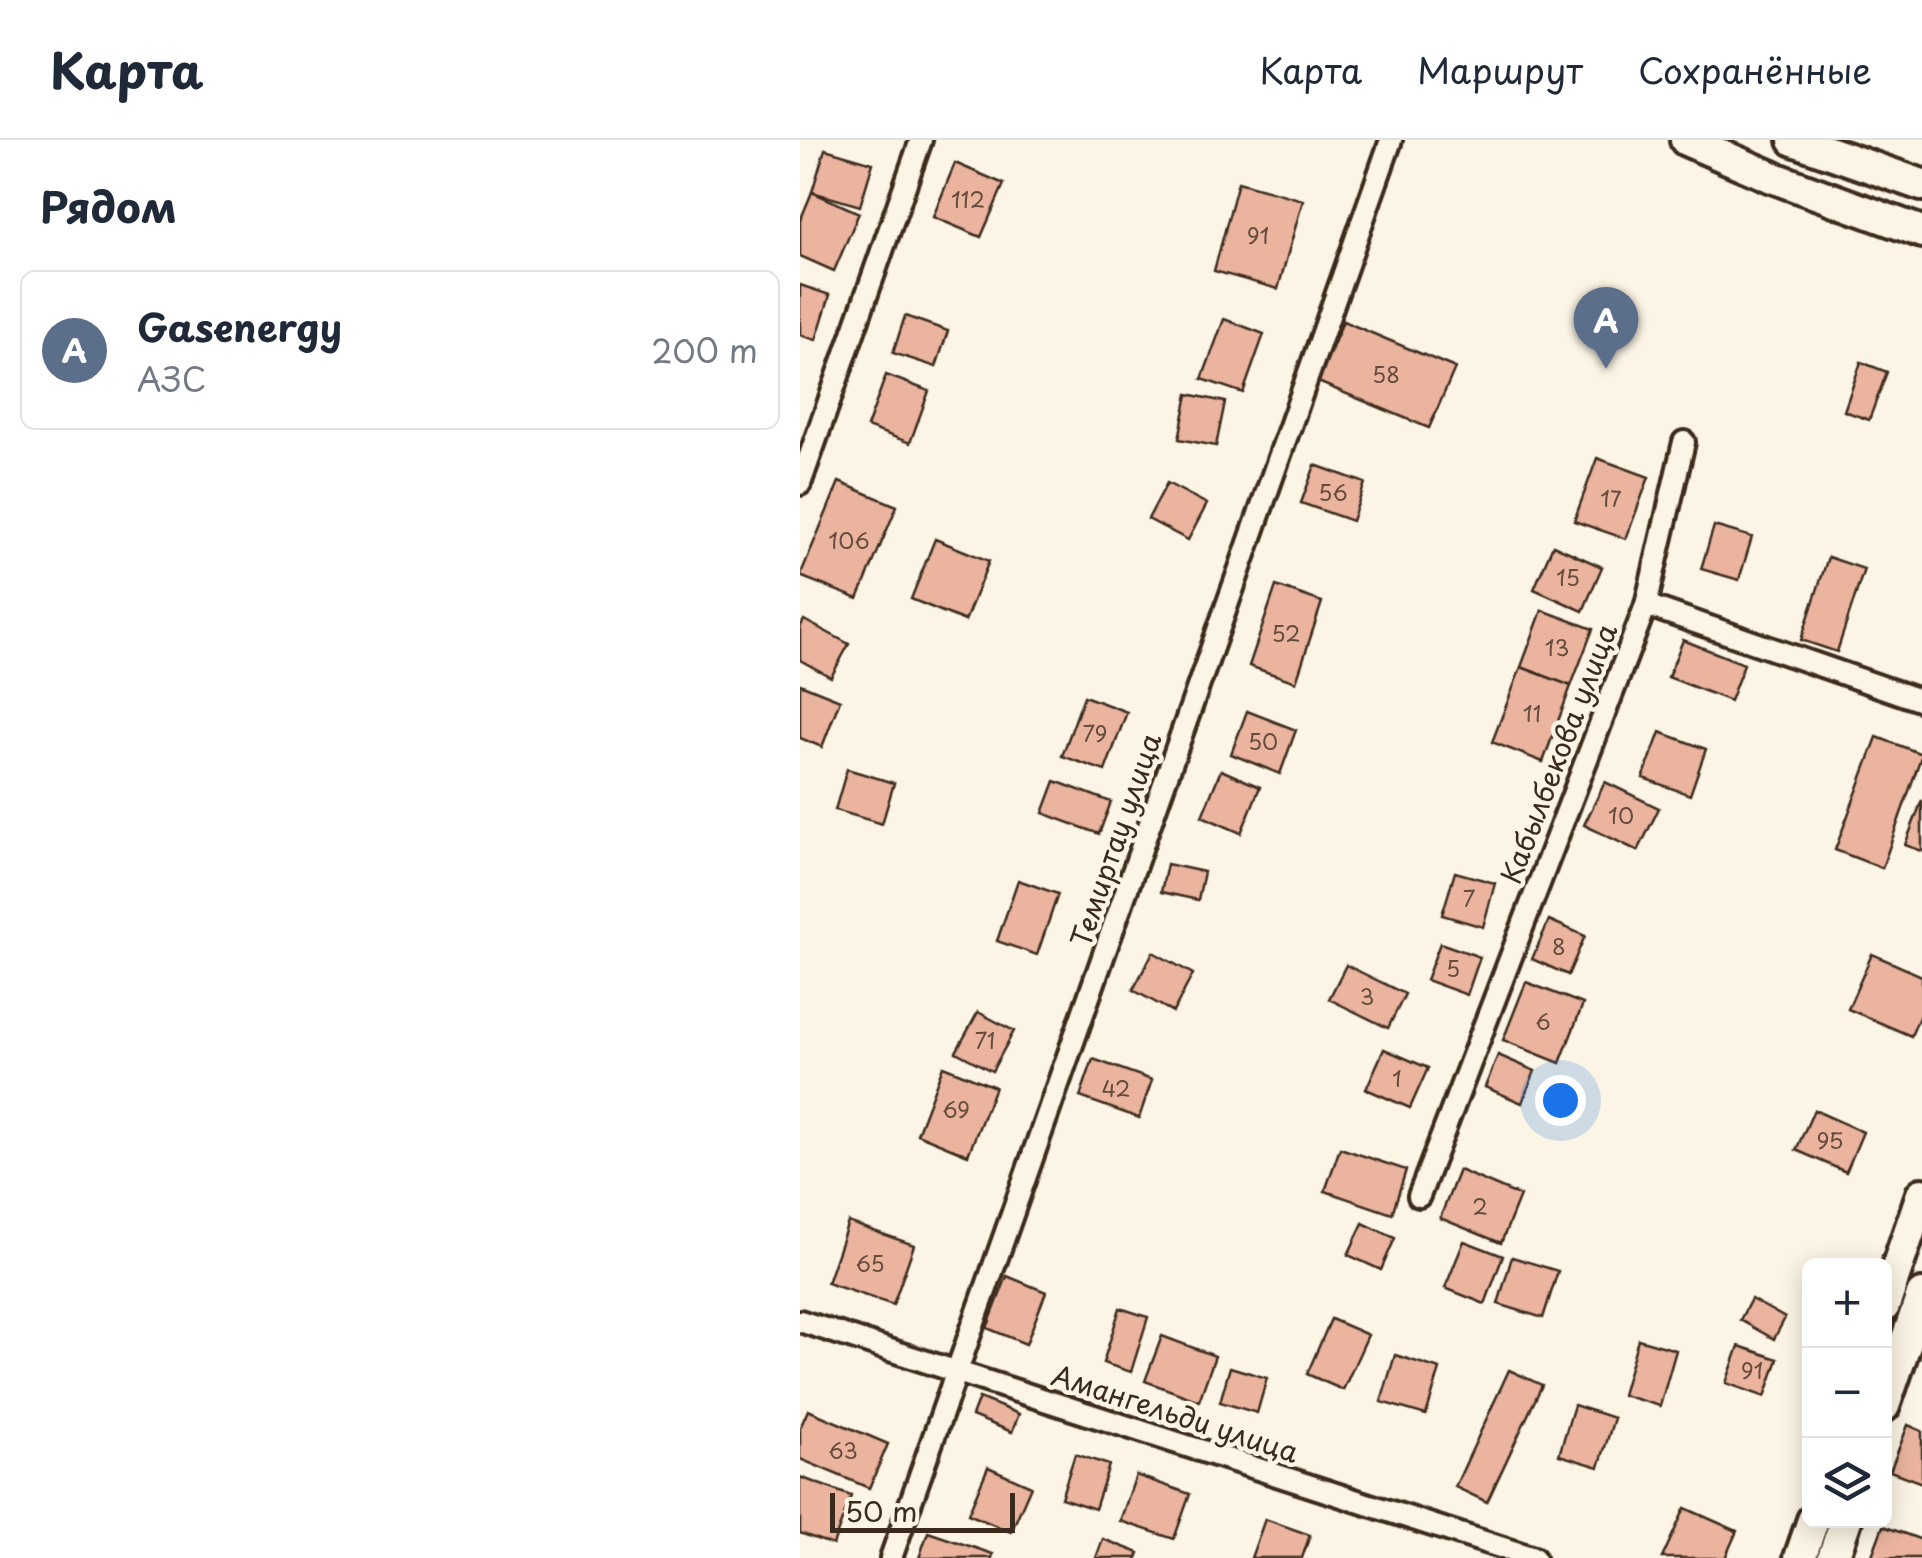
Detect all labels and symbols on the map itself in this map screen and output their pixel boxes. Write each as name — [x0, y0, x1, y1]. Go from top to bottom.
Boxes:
house number: 112 — [951, 182, 985, 215]
house number: 91 — [1247, 218, 1269, 251]
pin: A — [1574, 286, 1638, 369]
house number: 58 — [1372, 357, 1400, 390]
house number: 56 — [1318, 475, 1348, 508]
house number: 17 — [1600, 481, 1622, 514]
house number: 106 — [828, 523, 870, 556]
house number: 15 — [1556, 560, 1580, 593]
house number: 52 — [1271, 616, 1301, 649]
street label: Кабылбекова улица — [1488, 617, 1627, 890]
house number: 13 — [1545, 630, 1569, 663]
house number: 11 — [1523, 696, 1541, 729]
house number: 79 — [1083, 716, 1108, 749]
house number: 50 — [1248, 724, 1278, 757]
street label: Темиртау улица — [1058, 726, 1171, 952]
house number: 10 — [1608, 798, 1634, 831]
house number: 7 — [1463, 881, 1475, 914]
house number: 8 — [1552, 929, 1566, 962]
house number: 5 — [1446, 951, 1460, 984]
house number: 3 — [1360, 979, 1374, 1012]
house number: 6 — [1535, 1004, 1551, 1037]
house number: 71 — [975, 1023, 995, 1056]
house number: 1 — [1392, 1061, 1402, 1094]
house number: 42 — [1101, 1071, 1131, 1104]
your location — [1535, 1075, 1586, 1126]
house number: 69 — [942, 1092, 970, 1125]
house number: 95 — [1816, 1123, 1844, 1156]
house number: 2 — [1472, 1189, 1488, 1222]
house number: 65 — [855, 1246, 885, 1279]
street label: Амангельди улица — [1047, 1352, 1305, 1473]
house number: 91 — [1741, 1353, 1763, 1386]
house number: 63 — [828, 1433, 858, 1466]
scale bar — [830, 1488, 1015, 1532]

